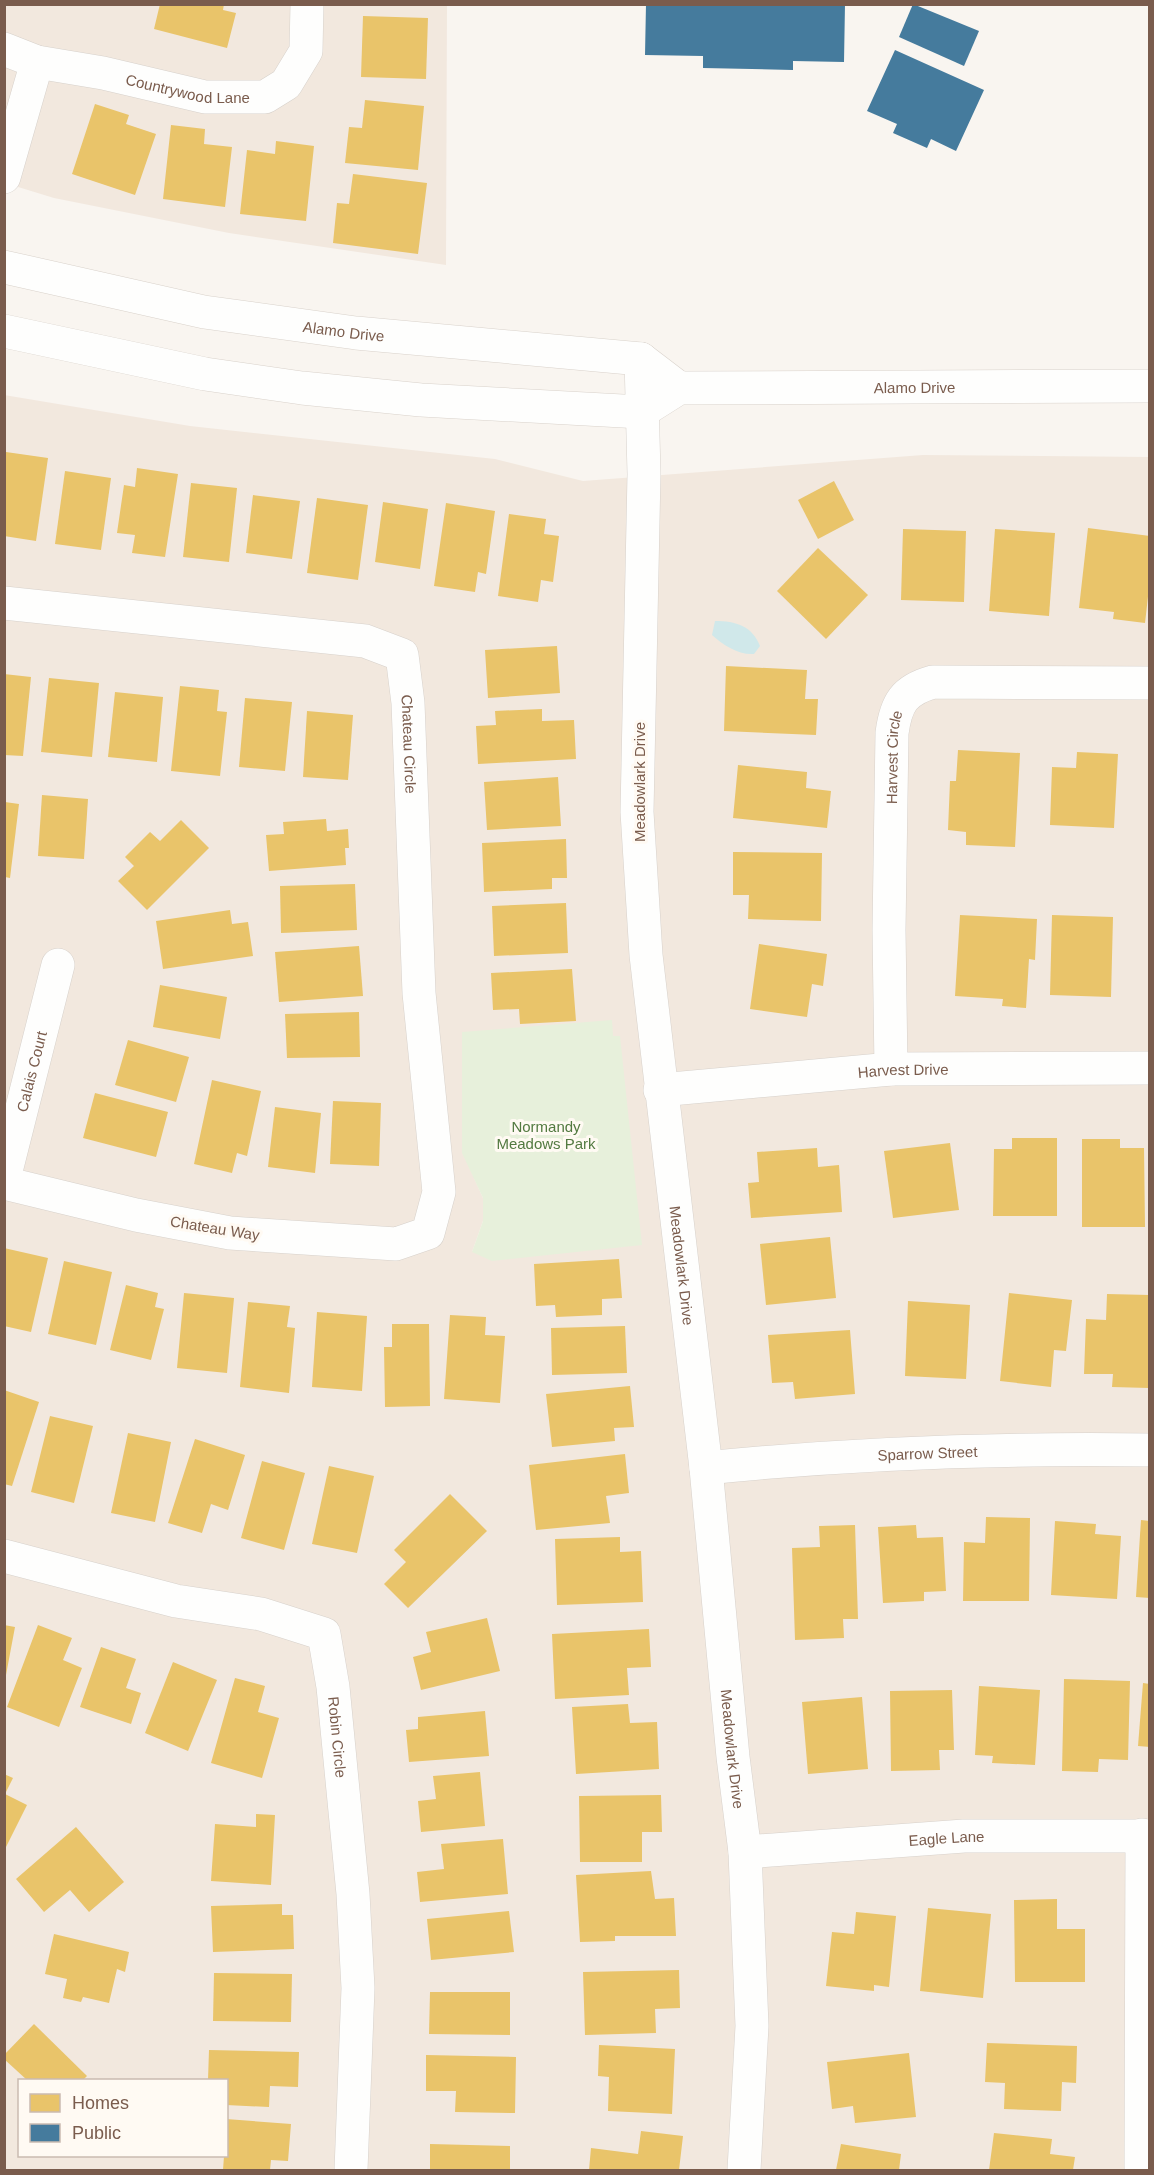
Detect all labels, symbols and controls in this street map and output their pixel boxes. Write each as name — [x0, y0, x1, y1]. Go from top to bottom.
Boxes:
street label: Countrywood Lane — [124, 70, 250, 106]
street label: Alamo Drive — [302, 317, 385, 344]
street label: Alamo Drive — [874, 378, 955, 396]
street label: Chateau Circle — [399, 693, 420, 794]
street label: Harvest Circle — [882, 708, 905, 804]
street label: Meadowlark Drive — [631, 722, 648, 842]
street label: Calais Court — [13, 1028, 50, 1113]
street label: Harvest Drive — [857, 1060, 949, 1080]
park label: Normandy Meadows Park — [496, 1118, 596, 1152]
street label: Meadowlark Drive — [667, 1205, 698, 1326]
street label: Chateau Way — [169, 1213, 261, 1244]
street label: Sparrow Street — [877, 1442, 979, 1463]
street label: Meadowlark Drive — [718, 1688, 748, 1810]
street label: Robin Circle — [325, 1696, 350, 1779]
street label: Eagle Lane — [908, 1827, 984, 1849]
legend — [18, 2079, 228, 2157]
text: Homes — [72, 2093, 129, 2113]
text: Public — [72, 2123, 121, 2143]

